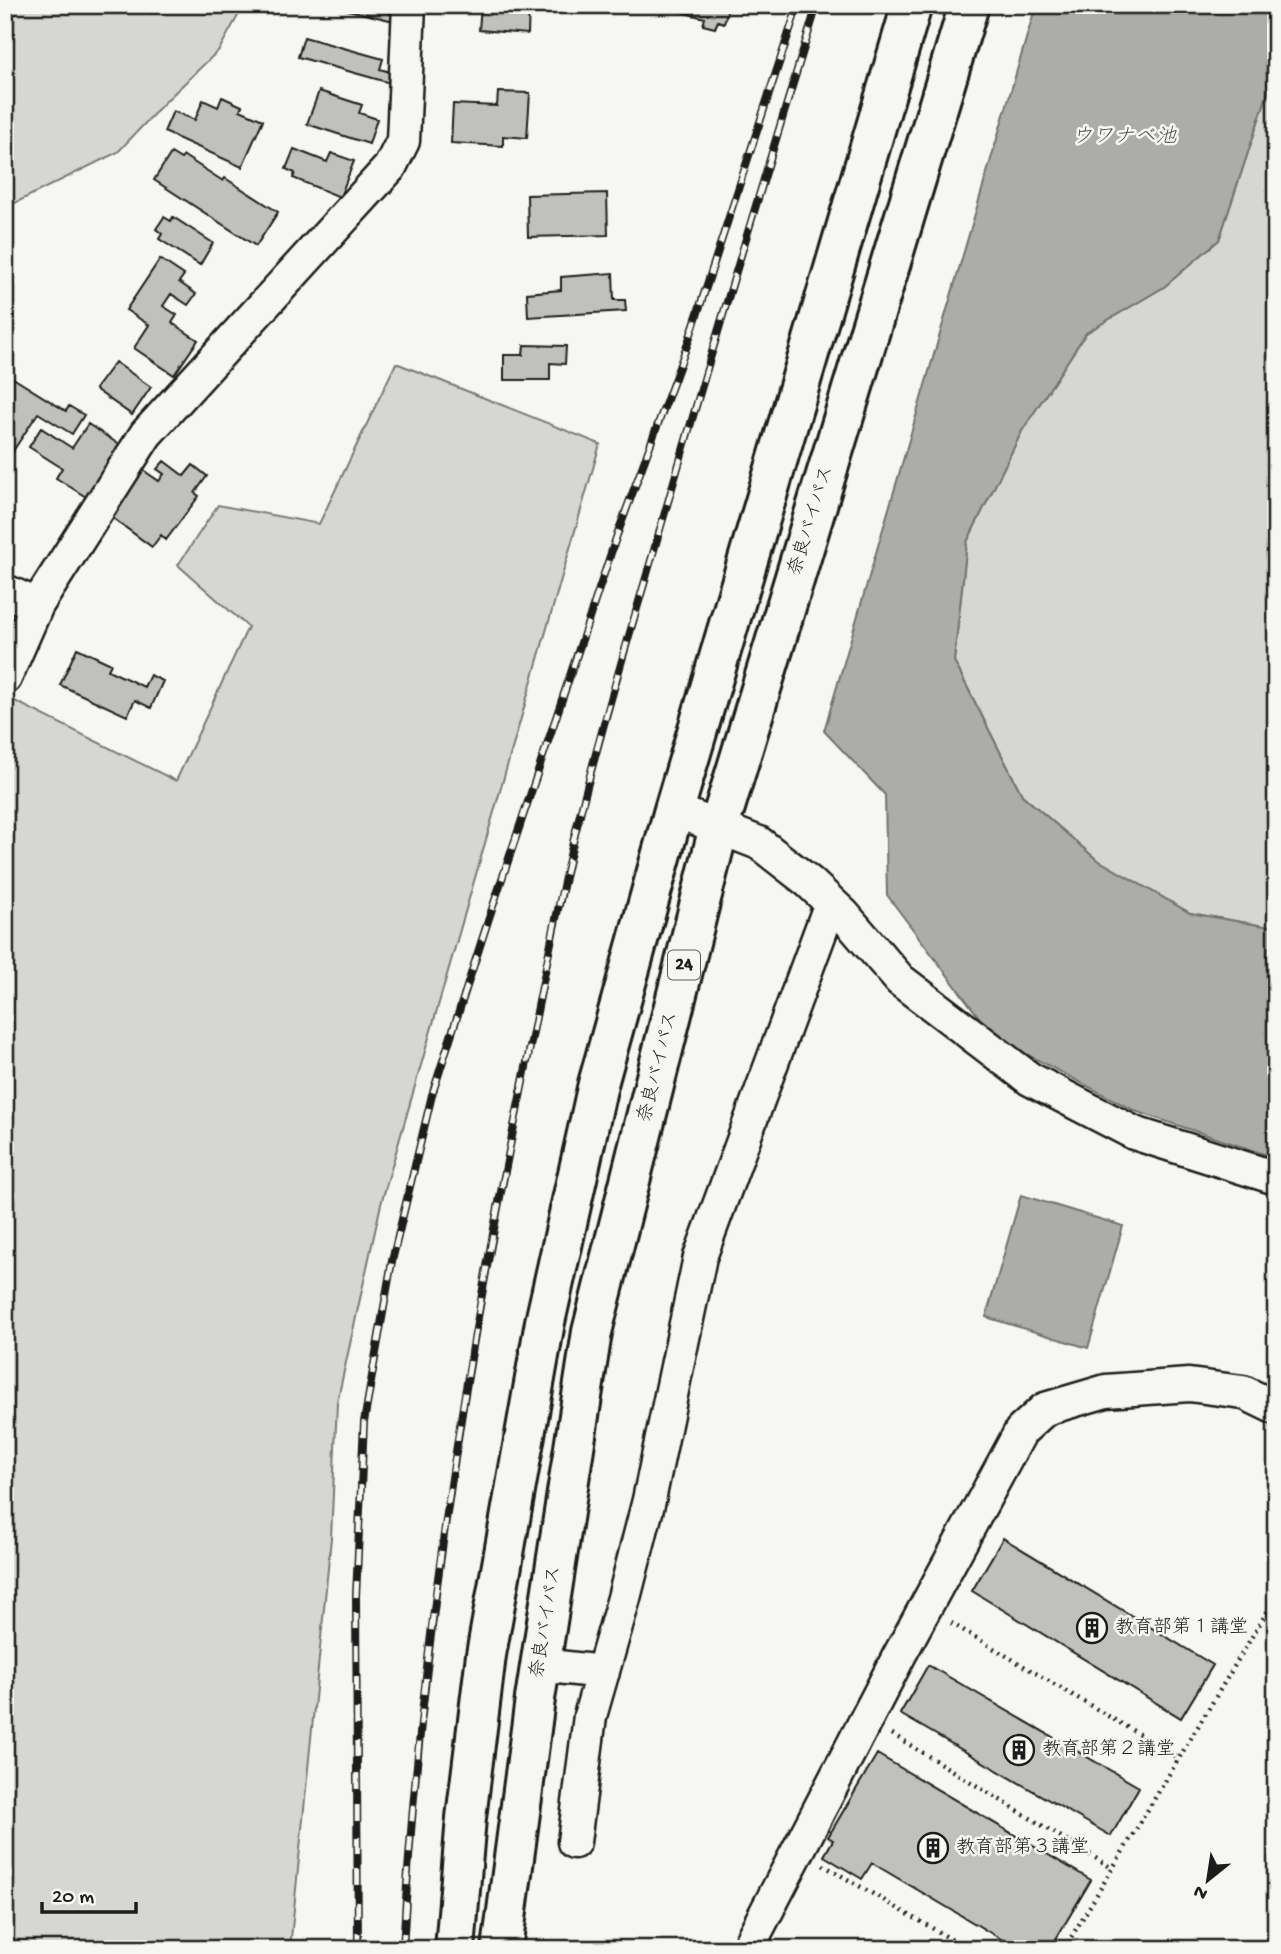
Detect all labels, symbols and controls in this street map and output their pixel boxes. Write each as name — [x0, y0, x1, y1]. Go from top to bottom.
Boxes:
water label: ウワナベ池 — [1072, 125, 1177, 151]
street label: 奈良バイパス — [783, 463, 840, 579]
road number: 24 — [668, 950, 700, 980]
street label: 奈良バイパス — [633, 1009, 684, 1125]
street label: 奈良バイパス — [526, 1564, 567, 1680]
building icon: 教育部第１講堂 — [1075, 1611, 1109, 1645]
place label: 教育部第１講堂 — [1115, 1616, 1248, 1640]
building icon: 教育部第２講堂 — [1002, 1733, 1036, 1767]
place label: 教育部第２講堂 — [1042, 1738, 1175, 1762]
building icon: 教育部第３講堂 — [916, 1831, 950, 1865]
place label: 教育部第３講堂 — [956, 1836, 1089, 1860]
north arrow — [1172, 1846, 1242, 1916]
scale bar — [42, 1870, 136, 1914]
text: N — [1190, 1879, 1212, 1905]
text: 20 m — [52, 1886, 94, 1911]

